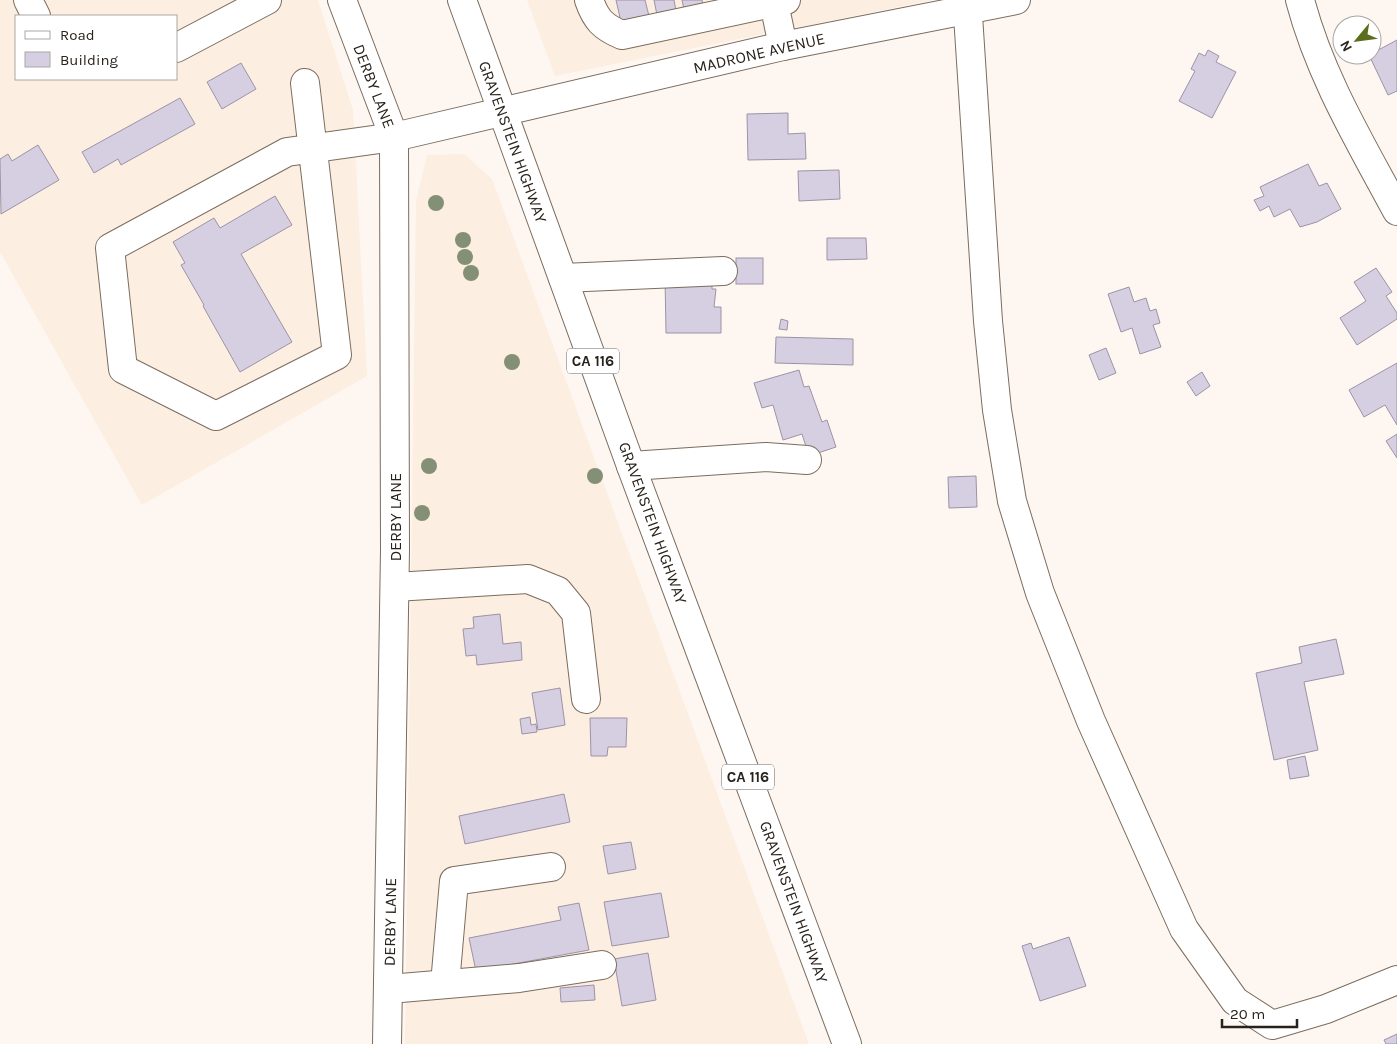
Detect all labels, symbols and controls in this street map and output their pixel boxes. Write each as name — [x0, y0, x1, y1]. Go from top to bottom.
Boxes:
legend — [15, 15, 178, 80]
north arrow — [1332, 15, 1382, 65]
text: Road — [60, 26, 95, 44]
street label: MADRONE AVENUE — [691, 29, 827, 77]
text: N — [1336, 38, 1356, 55]
street label: DERBY LANE — [349, 41, 399, 131]
text: Building — [60, 51, 118, 69]
street label: GRAVENSTEIN HIGHWAY — [475, 58, 551, 226]
road number: CA 116 — [567, 348, 619, 374]
street label: GRAVENSTEIN HIGHWAY — [615, 439, 691, 607]
street label: DERBY LANE — [386, 473, 405, 561]
road number: CA 116 — [722, 764, 774, 790]
street label: GRAVENSTEIN HIGHWAY — [756, 818, 832, 986]
street label: DERBY LANE — [380, 878, 400, 966]
scale bar — [1222, 996, 1297, 1028]
text: 20 m — [1230, 1005, 1265, 1023]

